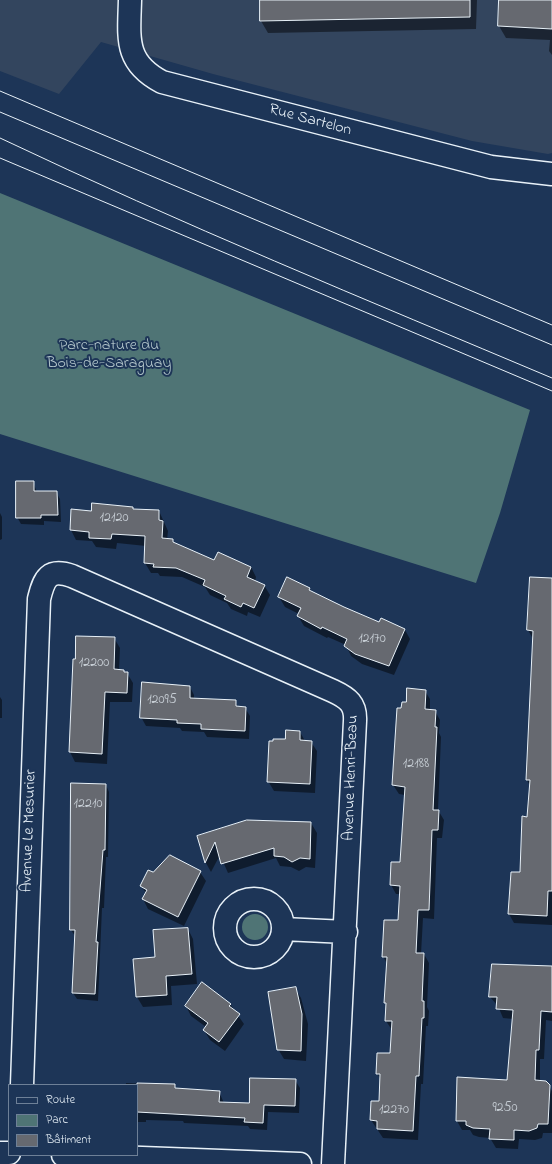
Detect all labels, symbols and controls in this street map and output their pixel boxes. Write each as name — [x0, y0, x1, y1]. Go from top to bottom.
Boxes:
street label: Rue Sartelon — [267, 101, 353, 141]
park label: Parc-nature du Bois-de-Saraguay — [47, 336, 171, 374]
house number: 12120 — [100, 511, 128, 527]
house number: 12170 — [358, 632, 386, 648]
house number: 12200 — [79, 656, 109, 672]
house number: 12095 — [147, 693, 177, 709]
street label: Avenue Henri-Beau — [340, 715, 364, 841]
house number: 12188 — [403, 757, 429, 773]
street label: Avenue Le Mesurier — [18, 769, 42, 893]
house number: 12210 — [74, 797, 102, 813]
legend — [8, 1084, 138, 1156]
text: Route — [46, 1091, 75, 1109]
house number: 9250 — [492, 1101, 518, 1117]
house number: 12270 — [379, 1103, 409, 1119]
text: Parc — [46, 1111, 68, 1129]
text: Bâtiment — [46, 1131, 91, 1149]

